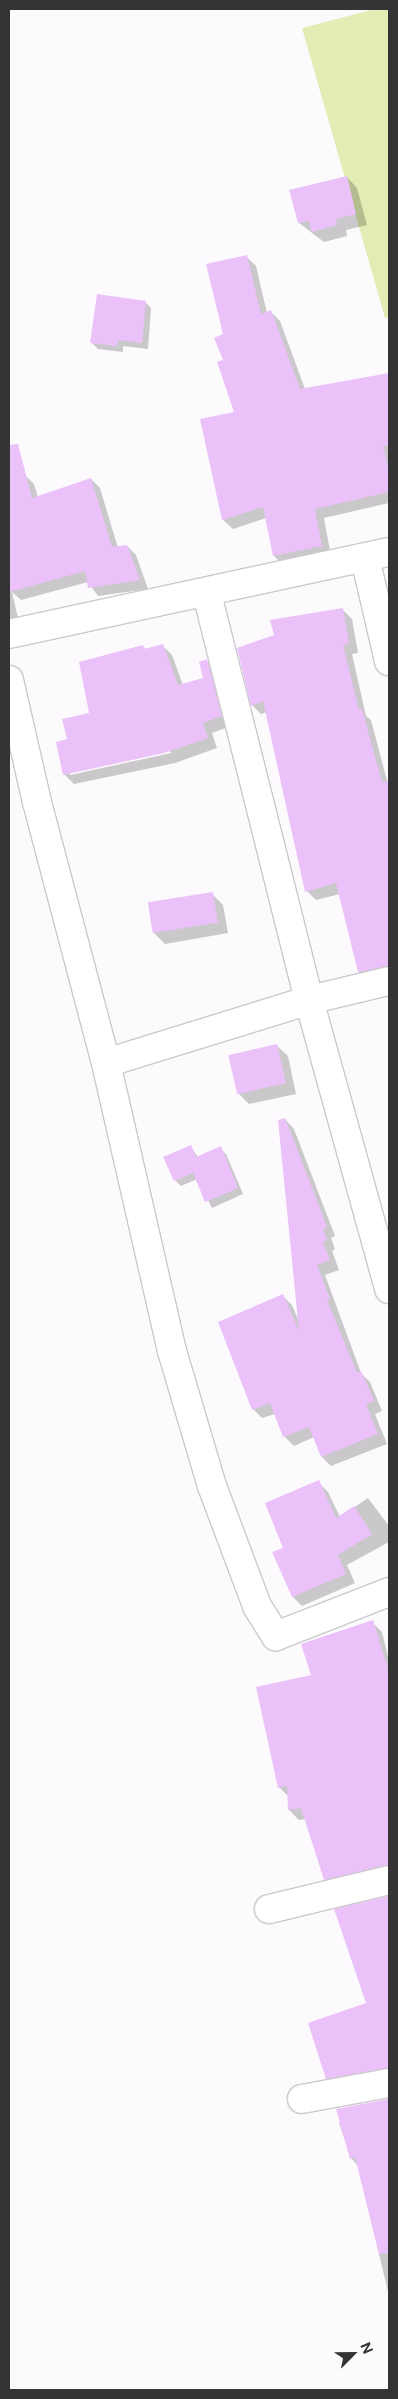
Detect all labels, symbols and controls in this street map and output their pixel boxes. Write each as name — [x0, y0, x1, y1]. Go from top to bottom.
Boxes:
north arrow — [328, 2329, 378, 2379]
text: N — [357, 2340, 376, 2356]

